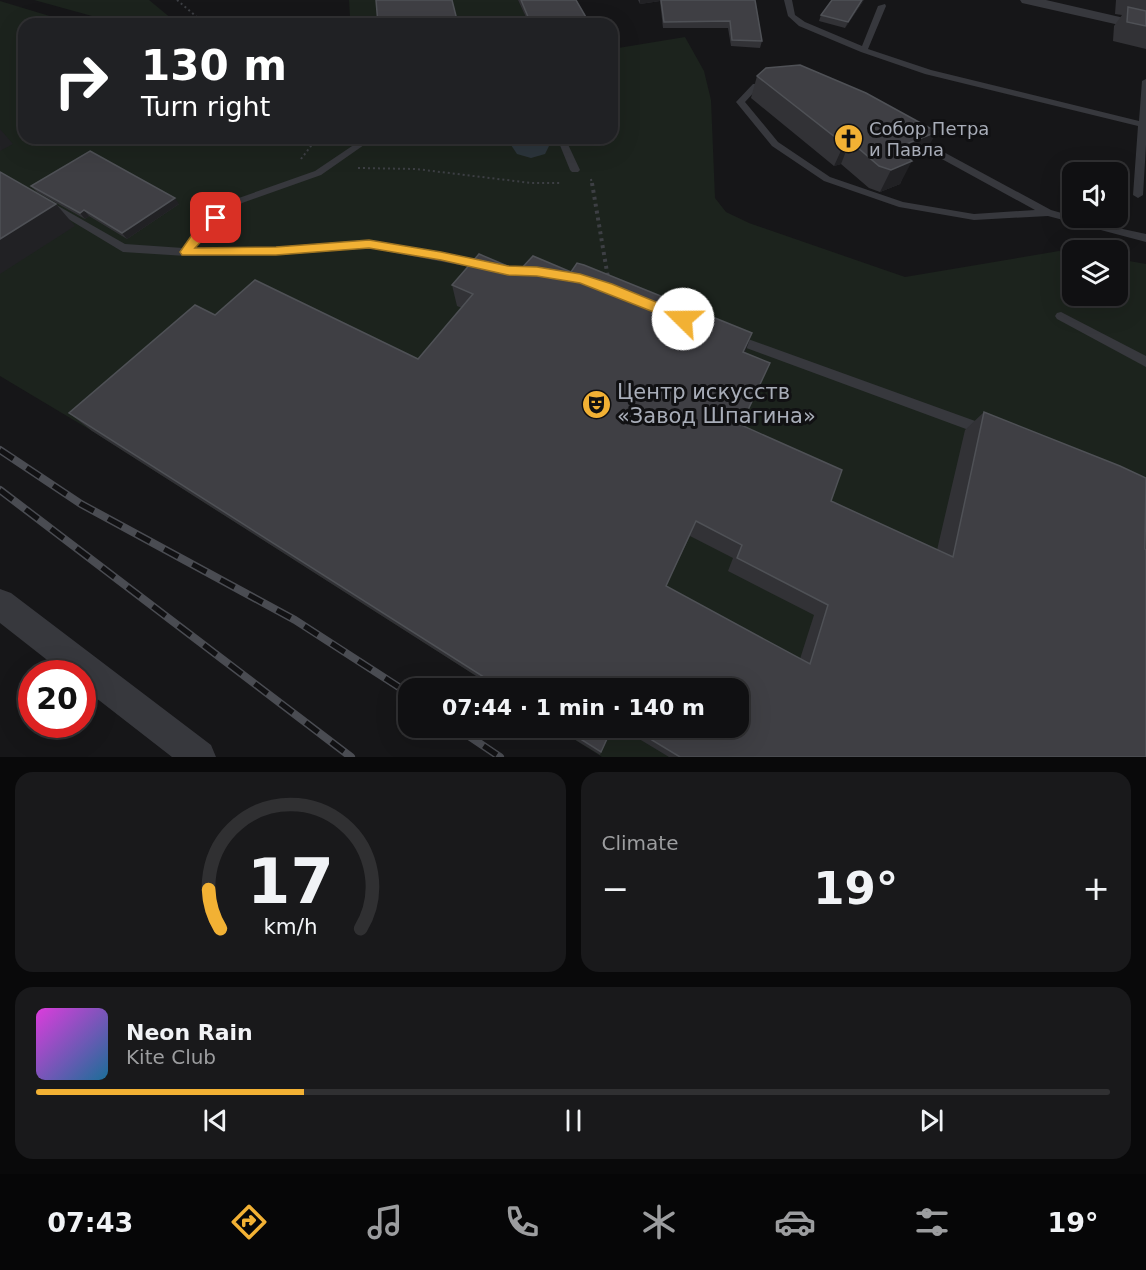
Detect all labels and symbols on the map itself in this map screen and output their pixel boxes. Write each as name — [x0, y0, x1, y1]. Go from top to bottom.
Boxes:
place label: Собор Петра и Павла — [869, 118, 989, 160]
church icon: Собор Петра и Павла — [832, 123, 864, 155]
pin — [190, 192, 241, 243]
position arrow — [651, 287, 715, 351]
place label: Центр искусств «Завод Шпагина» — [617, 380, 816, 428]
theatre icon: Центр искусств «Завод Шпагина» — [580, 388, 612, 420]
speed limit sign: 20 — [18, 660, 96, 738]

